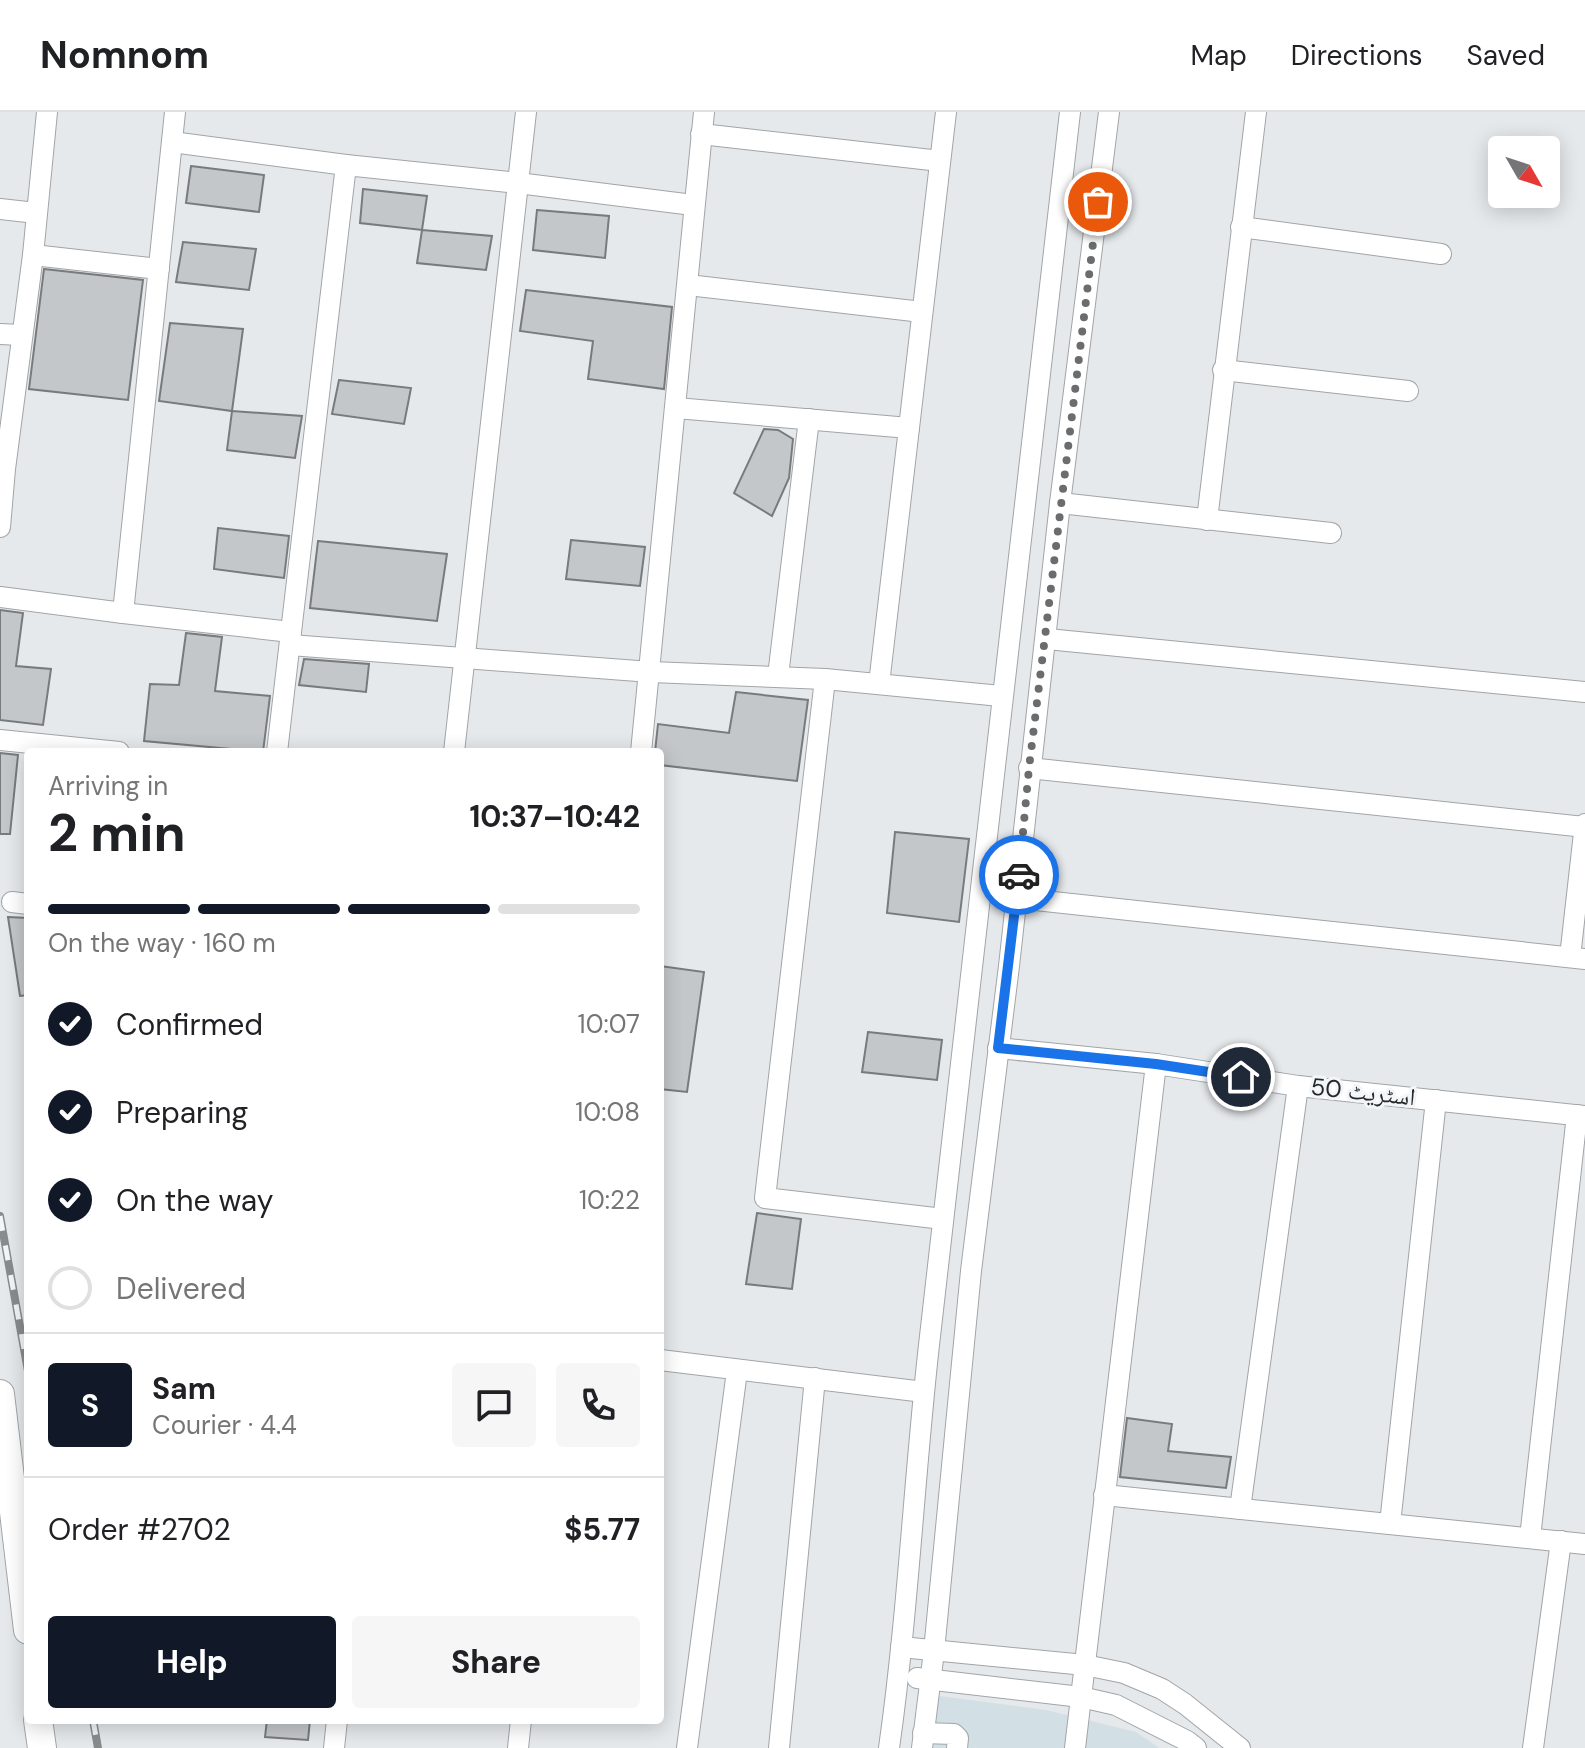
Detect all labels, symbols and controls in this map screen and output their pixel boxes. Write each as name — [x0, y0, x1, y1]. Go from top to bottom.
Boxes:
text: Nomnom — [40, 30, 209, 80]
text: Map — [1190, 37, 1247, 74]
text: Directions — [1291, 37, 1423, 74]
text: Saved — [1467, 37, 1545, 74]
north arrow — [1488, 136, 1560, 208]
map controls — [1488, 136, 1560, 208]
pin — [1064, 168, 1132, 236]
icon: bag — [1076, 180, 1120, 224]
text: Arriving in — [48, 769, 168, 803]
text: 10:37–10:42 — [469, 797, 640, 836]
text: 2 min — [48, 799, 186, 867]
courier — [979, 835, 1059, 915]
icon: car — [997, 853, 1041, 897]
text: On the way · 160 m — [48, 926, 276, 960]
icon: check — [48, 1002, 92, 1046]
text: Confirmed — [116, 1005, 263, 1044]
text: 10:07 — [578, 1007, 640, 1041]
pin — [1207, 1043, 1275, 1111]
icon: home — [1219, 1055, 1263, 1099]
street label: اسٹریٹ 50 — [1309, 1071, 1417, 1112]
icon: check — [48, 1090, 92, 1134]
text: Preparing — [116, 1093, 248, 1132]
text: 10:08 — [575, 1095, 640, 1129]
icon: check — [48, 1178, 92, 1222]
text: On the way — [116, 1181, 273, 1220]
text: 10:22 — [579, 1183, 640, 1217]
text: Delivered — [116, 1269, 246, 1308]
button: chat — [452, 1363, 536, 1447]
button: phone — [556, 1363, 640, 1447]
text: Sam — [152, 1369, 216, 1408]
text: S — [81, 1386, 99, 1425]
text: Courier · 4.4 — [152, 1408, 297, 1442]
text: Order #2702 — [48, 1510, 231, 1549]
text: $5.77 — [564, 1510, 640, 1549]
button: Help — [48, 1616, 336, 1708]
button: Share — [352, 1616, 640, 1708]

